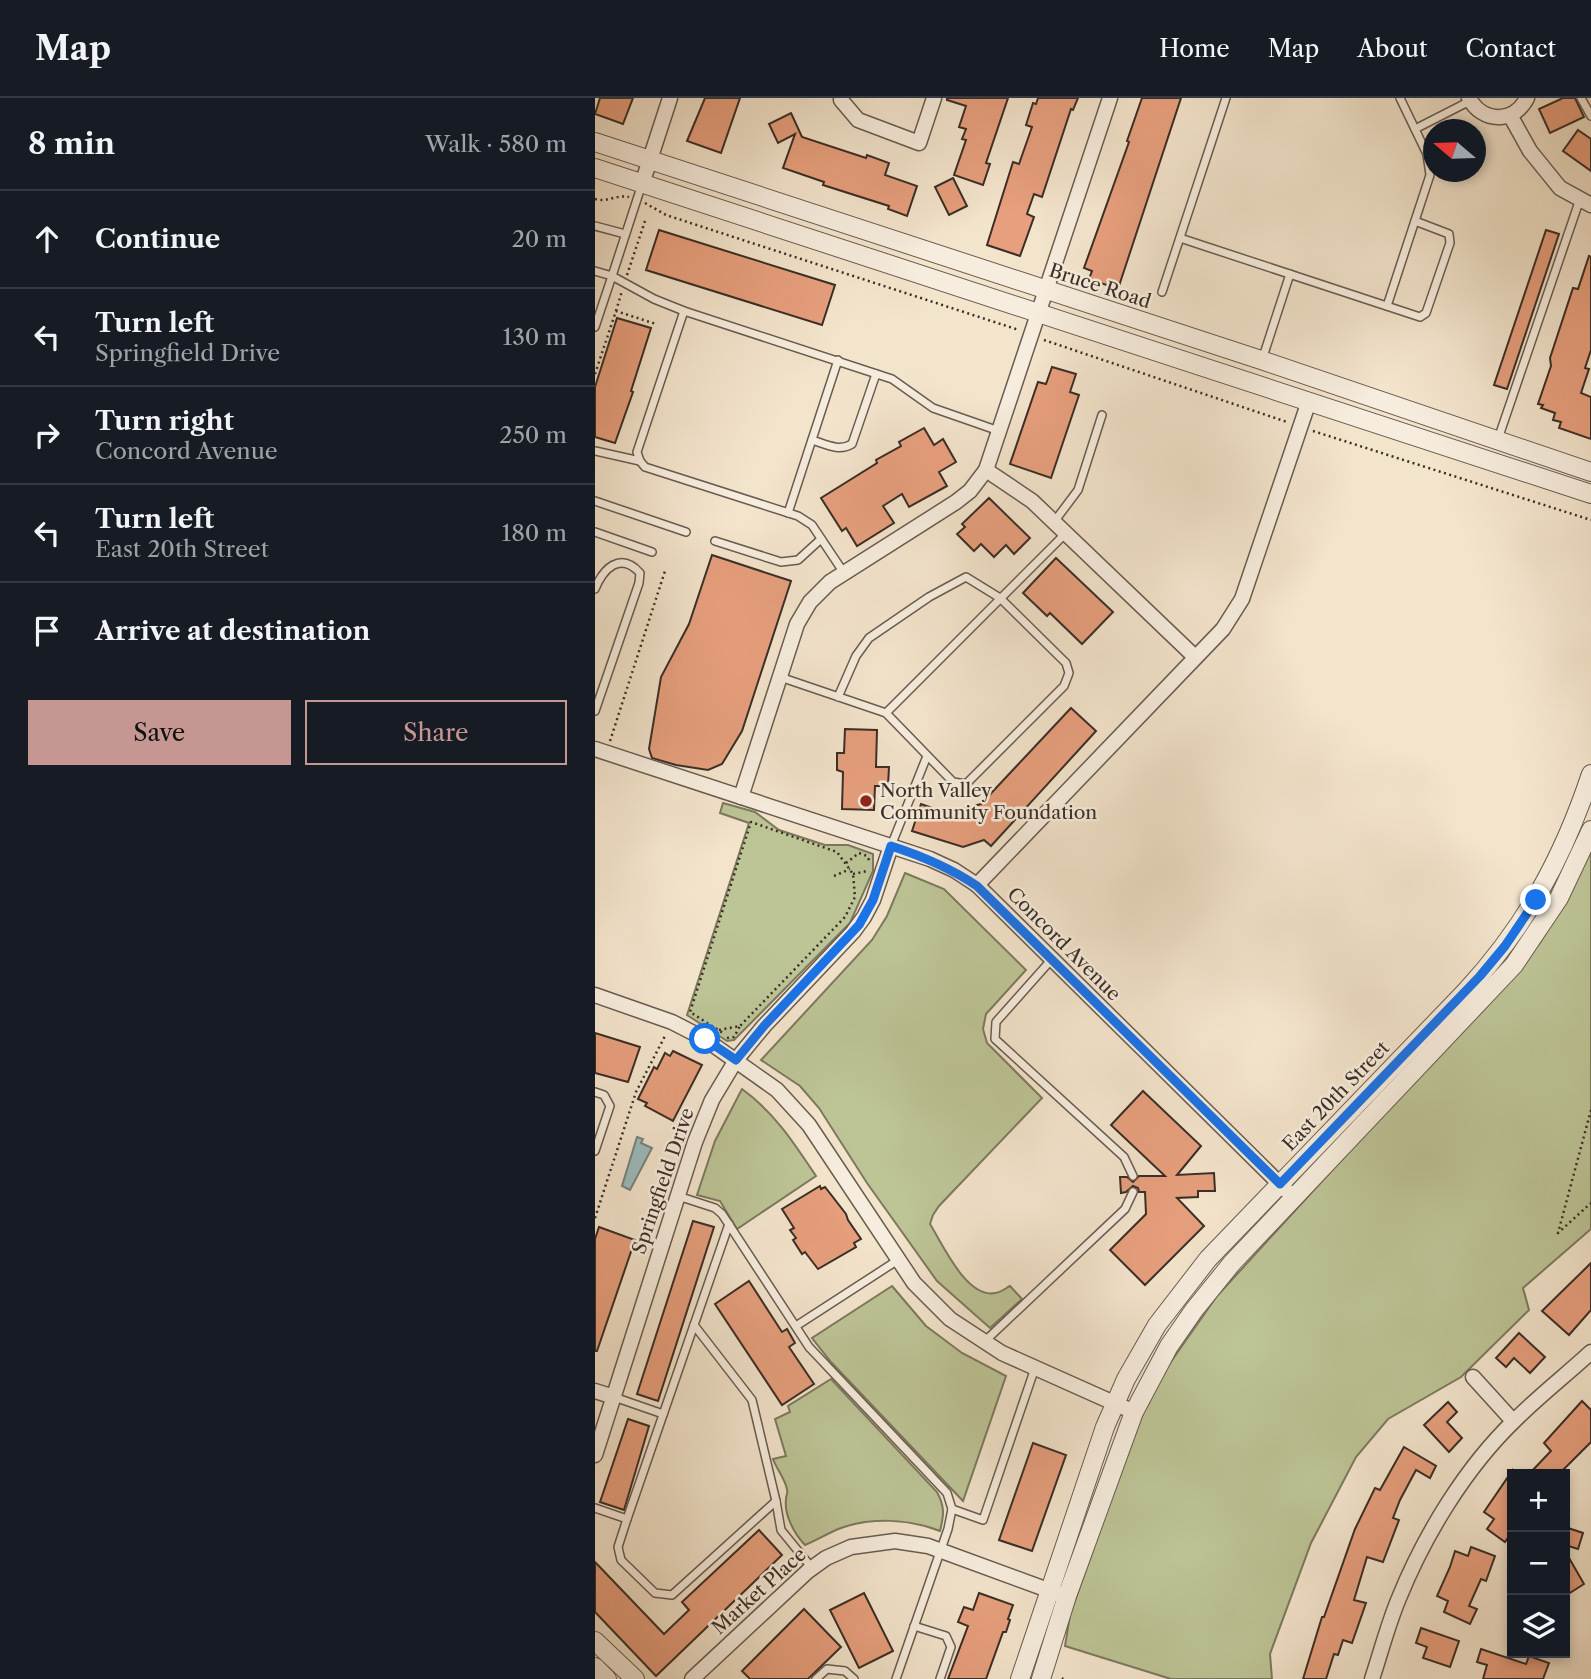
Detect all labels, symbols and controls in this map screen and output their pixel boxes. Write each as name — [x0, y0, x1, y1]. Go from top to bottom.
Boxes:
text: Map — [35, 28, 111, 69]
text: Home — [1159, 34, 1230, 63]
text: Map — [1268, 34, 1319, 63]
text: About — [1357, 34, 1428, 63]
text: Contact — [1466, 34, 1556, 63]
north arrow — [1423, 119, 1486, 182]
text: 8 min — [28, 125, 115, 162]
text: Walk · 580 m — [425, 130, 567, 158]
icon: ahead — [28, 220, 66, 258]
text: Continue — [95, 223, 220, 255]
text: 20 m — [512, 225, 567, 253]
street label: Bruce Road — [1046, 259, 1154, 313]
text: Turn left — [95, 307, 214, 339]
icon: left — [28, 318, 66, 356]
text: 130 m — [503, 323, 567, 351]
text: Springfield Drive — [95, 339, 280, 367]
text: Turn right — [95, 405, 234, 437]
icon: right — [28, 416, 66, 454]
text: 250 m — [499, 421, 567, 449]
text: Concord Avenue — [95, 437, 278, 465]
text: Turn left — [95, 503, 214, 535]
icon: left — [28, 514, 66, 552]
text: 180 m — [502, 519, 567, 547]
text: East 20th Street — [95, 535, 269, 563]
icon: arrive — [28, 612, 66, 650]
text: Arrive at destination — [95, 615, 370, 647]
button: Save — [28, 700, 291, 765]
button: Share — [305, 700, 567, 765]
place label: North Valley Community Foundation — [880, 779, 1097, 824]
marker: North Valley Community Foundation — [858, 793, 874, 809]
street label: Concord Avenue — [1002, 882, 1126, 1006]
route end — [1520, 884, 1551, 915]
route start — [689, 1023, 720, 1054]
street label: East 20th Street — [1278, 1036, 1394, 1156]
street label: Springfield Drive — [627, 1105, 699, 1257]
map controls — [1507, 1469, 1570, 1658]
button: + — [1507, 1469, 1570, 1532]
button: − — [1507, 1532, 1570, 1595]
street label: Market Place — [707, 1543, 811, 1639]
button: layers — [1507, 1595, 1570, 1658]

